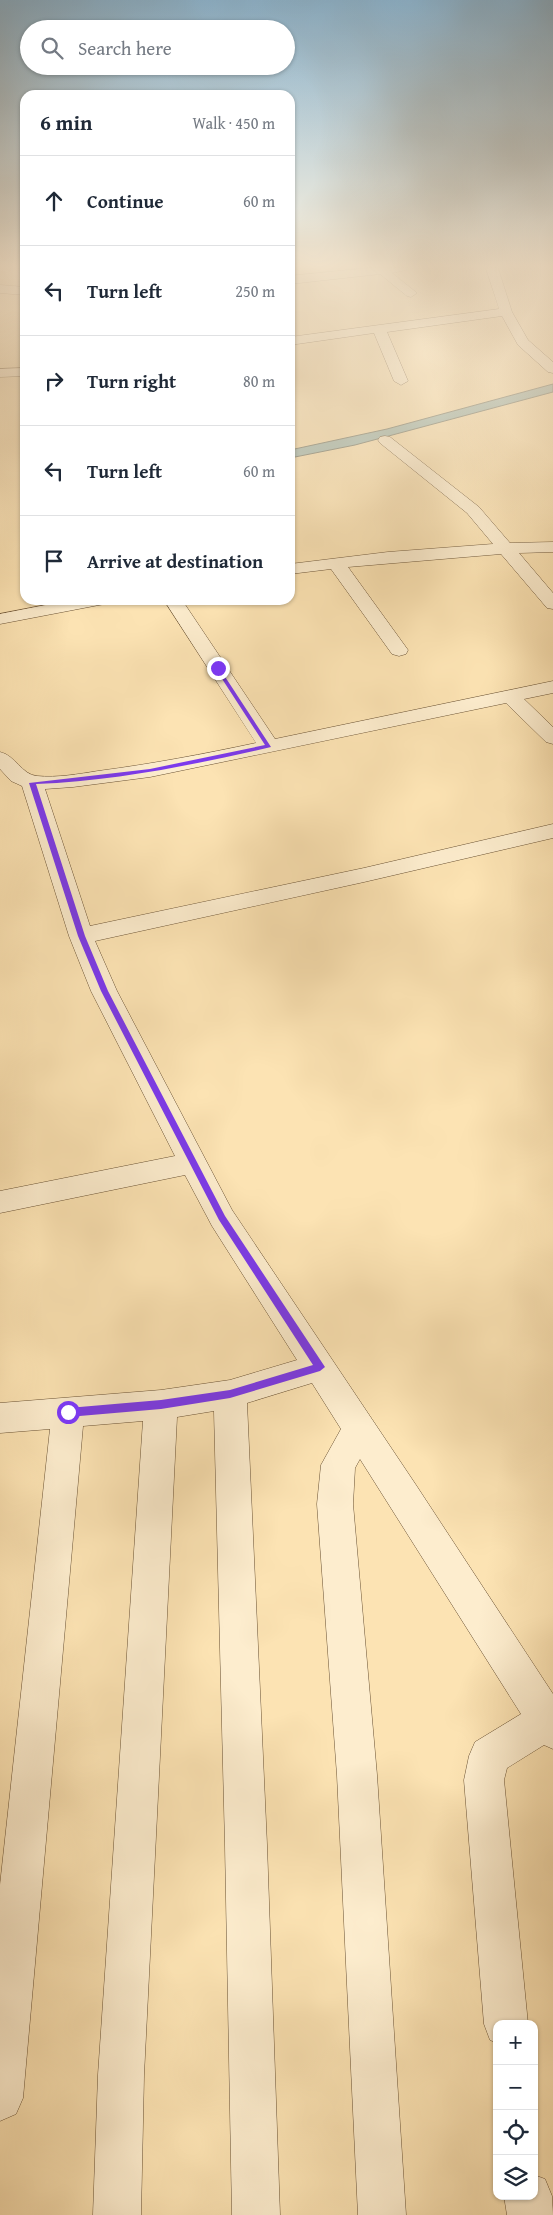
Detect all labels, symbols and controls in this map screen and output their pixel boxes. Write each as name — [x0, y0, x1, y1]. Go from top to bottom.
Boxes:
search box — [20, 20, 295, 75]
icon: search — [38, 34, 66, 62]
text: Search here — [78, 34, 172, 62]
text: 6 min — [40, 107, 92, 138]
text: Walk · 450 m — [192, 111, 275, 135]
icon: ahead — [40, 187, 68, 215]
text: Continue — [87, 187, 164, 215]
text: 60 m — [243, 189, 275, 213]
icon: left — [40, 277, 68, 305]
text: Turn left — [87, 277, 162, 305]
text: 250 m — [235, 279, 275, 303]
icon: right — [40, 367, 68, 395]
text: Turn right — [87, 367, 176, 395]
text: 80 m — [243, 369, 275, 393]
icon: left — [40, 457, 68, 485]
text: Turn left — [87, 457, 162, 485]
text: 60 m — [243, 459, 275, 483]
icon: arrive — [40, 547, 68, 575]
text: Arrive at destination — [87, 547, 263, 575]
route end — [207, 657, 230, 680]
route start — [57, 1401, 80, 1424]
map controls — [493, 2020, 538, 2200]
button: + — [493, 2020, 538, 2065]
button: − — [493, 2065, 538, 2110]
button: locate — [493, 2110, 538, 2155]
button: layers — [493, 2155, 538, 2200]

